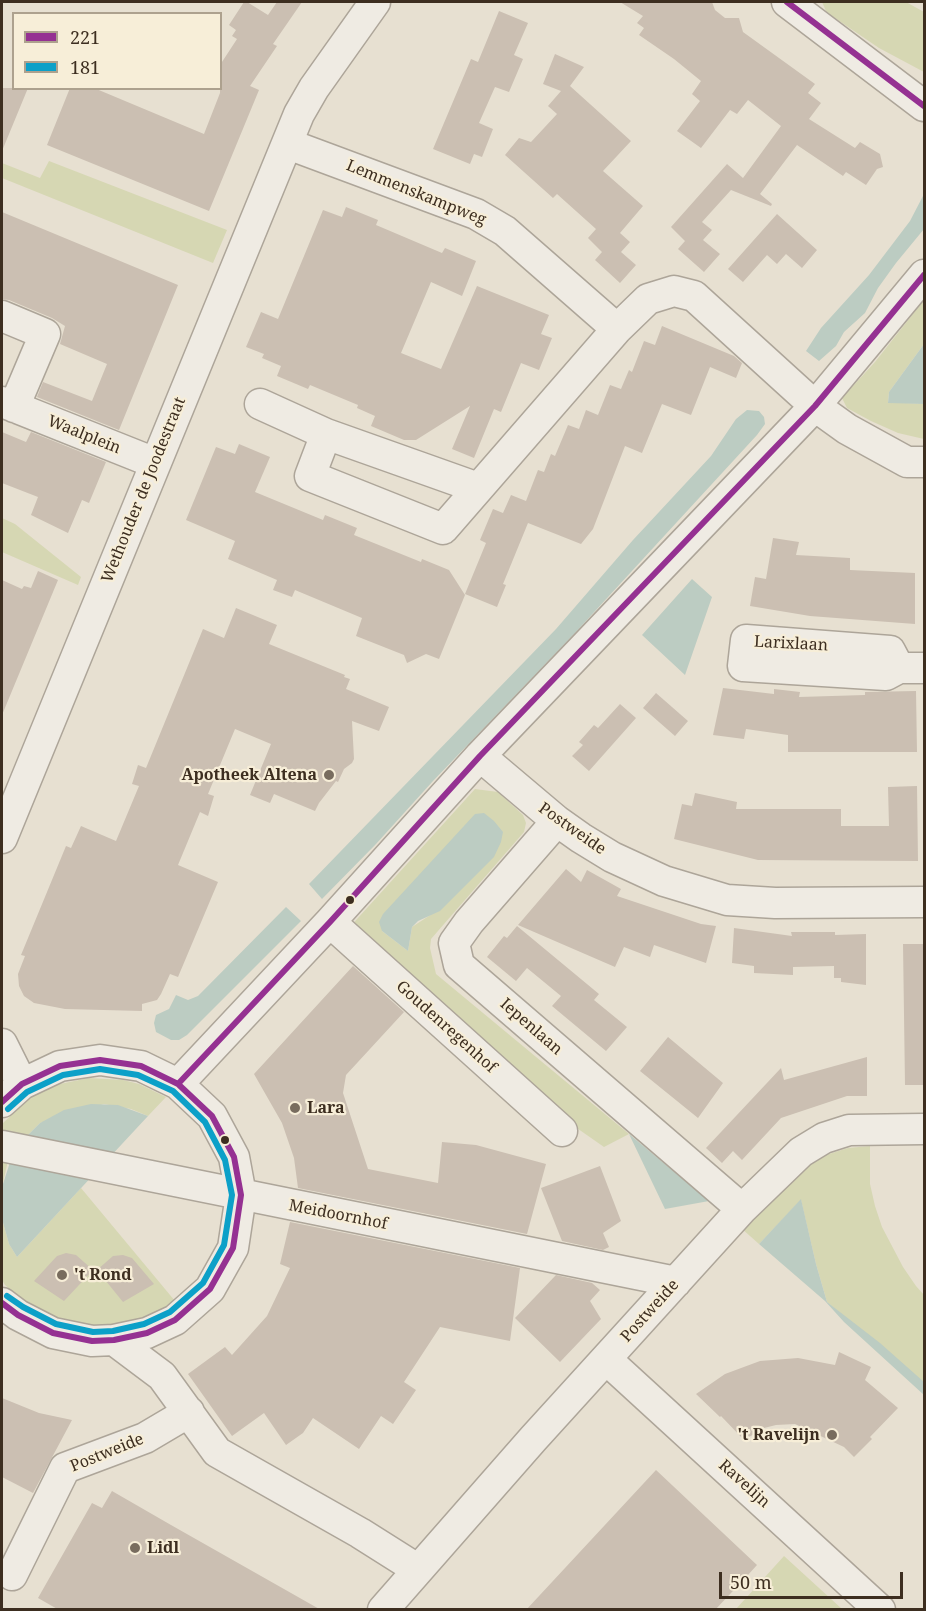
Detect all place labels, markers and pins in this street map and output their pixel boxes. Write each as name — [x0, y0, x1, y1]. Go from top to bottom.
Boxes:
place label: Apotheek Altena — [181, 765, 317, 785]
marker: Apotheek Altena — [322, 768, 336, 782]
unlabelled marker — [344, 894, 356, 906]
place label: Lara — [307, 1098, 345, 1118]
marker: Lara — [288, 1101, 302, 1115]
unlabelled marker — [219, 1134, 231, 1146]
place label: 't Rond — [74, 1265, 132, 1285]
marker: 't Rond — [55, 1268, 69, 1282]
place label: 't Ravelijn — [737, 1425, 820, 1445]
marker: 't Ravelijn — [825, 1428, 839, 1442]
place label: Lidl — [147, 1538, 179, 1558]
marker: Lidl — [128, 1541, 142, 1555]

